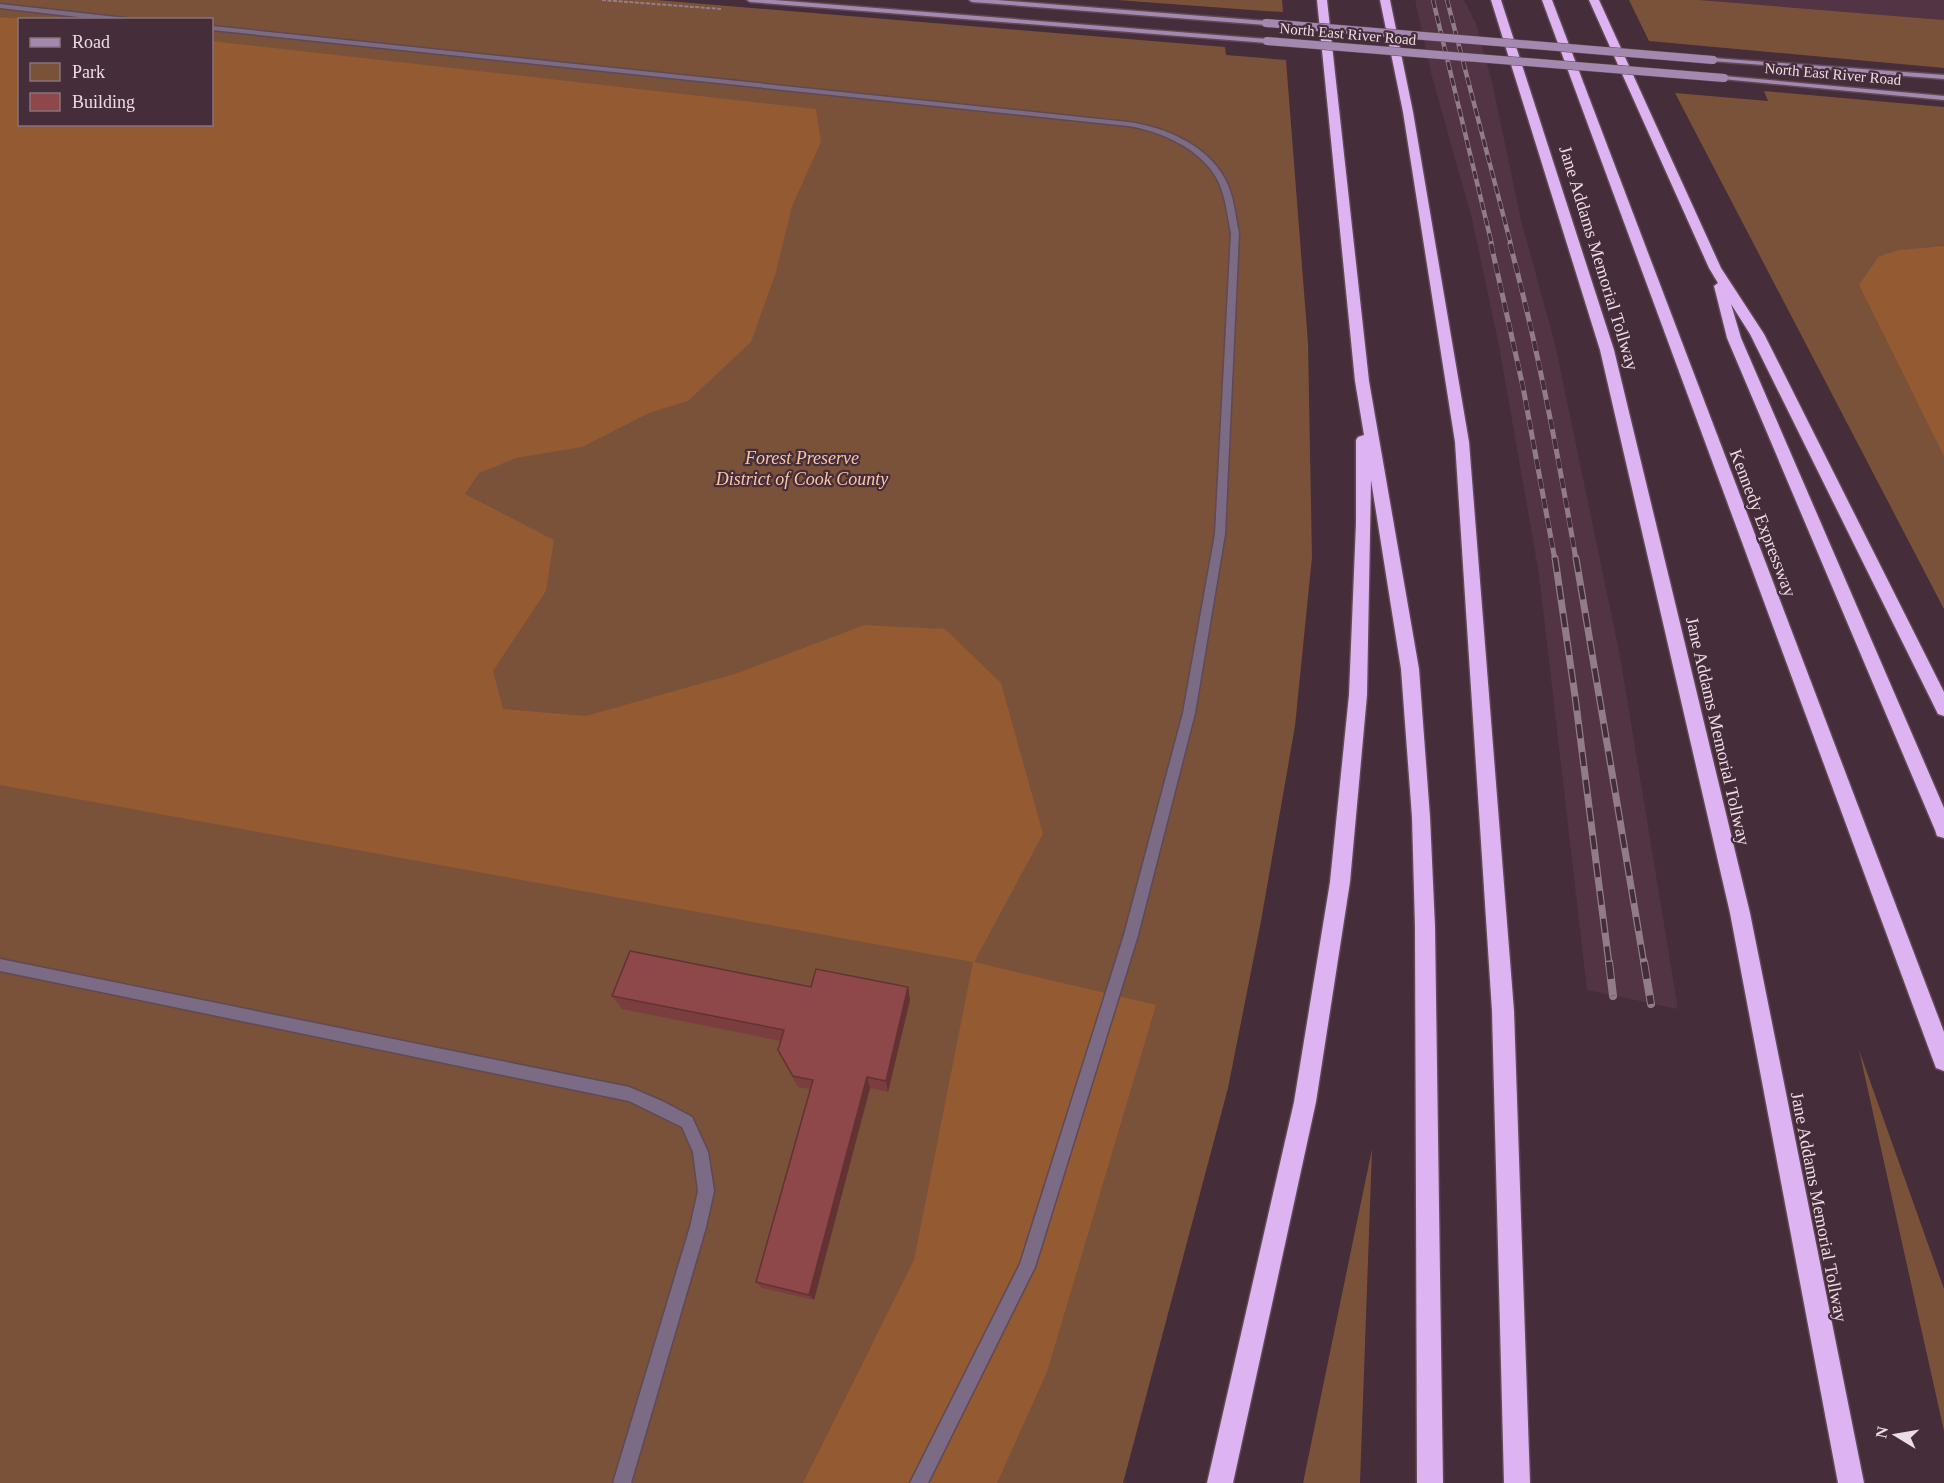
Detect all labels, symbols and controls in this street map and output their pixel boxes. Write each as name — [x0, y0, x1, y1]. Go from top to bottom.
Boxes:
legend — [18, 18, 213, 126]
street label: North East River Road — [1279, 20, 1417, 48]
text: Road — [72, 32, 110, 52]
street label: North East River Road — [1764, 60, 1902, 88]
text: Park — [72, 62, 105, 82]
text: Building — [72, 92, 135, 112]
street label: Jane Addams Memorial Tollway — [1555, 143, 1643, 373]
street label: Kennedy Expressway — [1726, 446, 1800, 600]
park label: Forest Preserve District of Cook County — [715, 448, 888, 489]
street label: Jane Addams Memorial Tollway — [1682, 615, 1754, 847]
street label: Jane Addams Memorial Tollway — [1787, 1090, 1851, 1324]
north arrow — [1866, 1405, 1926, 1465]
text: N — [1872, 1425, 1891, 1440]

